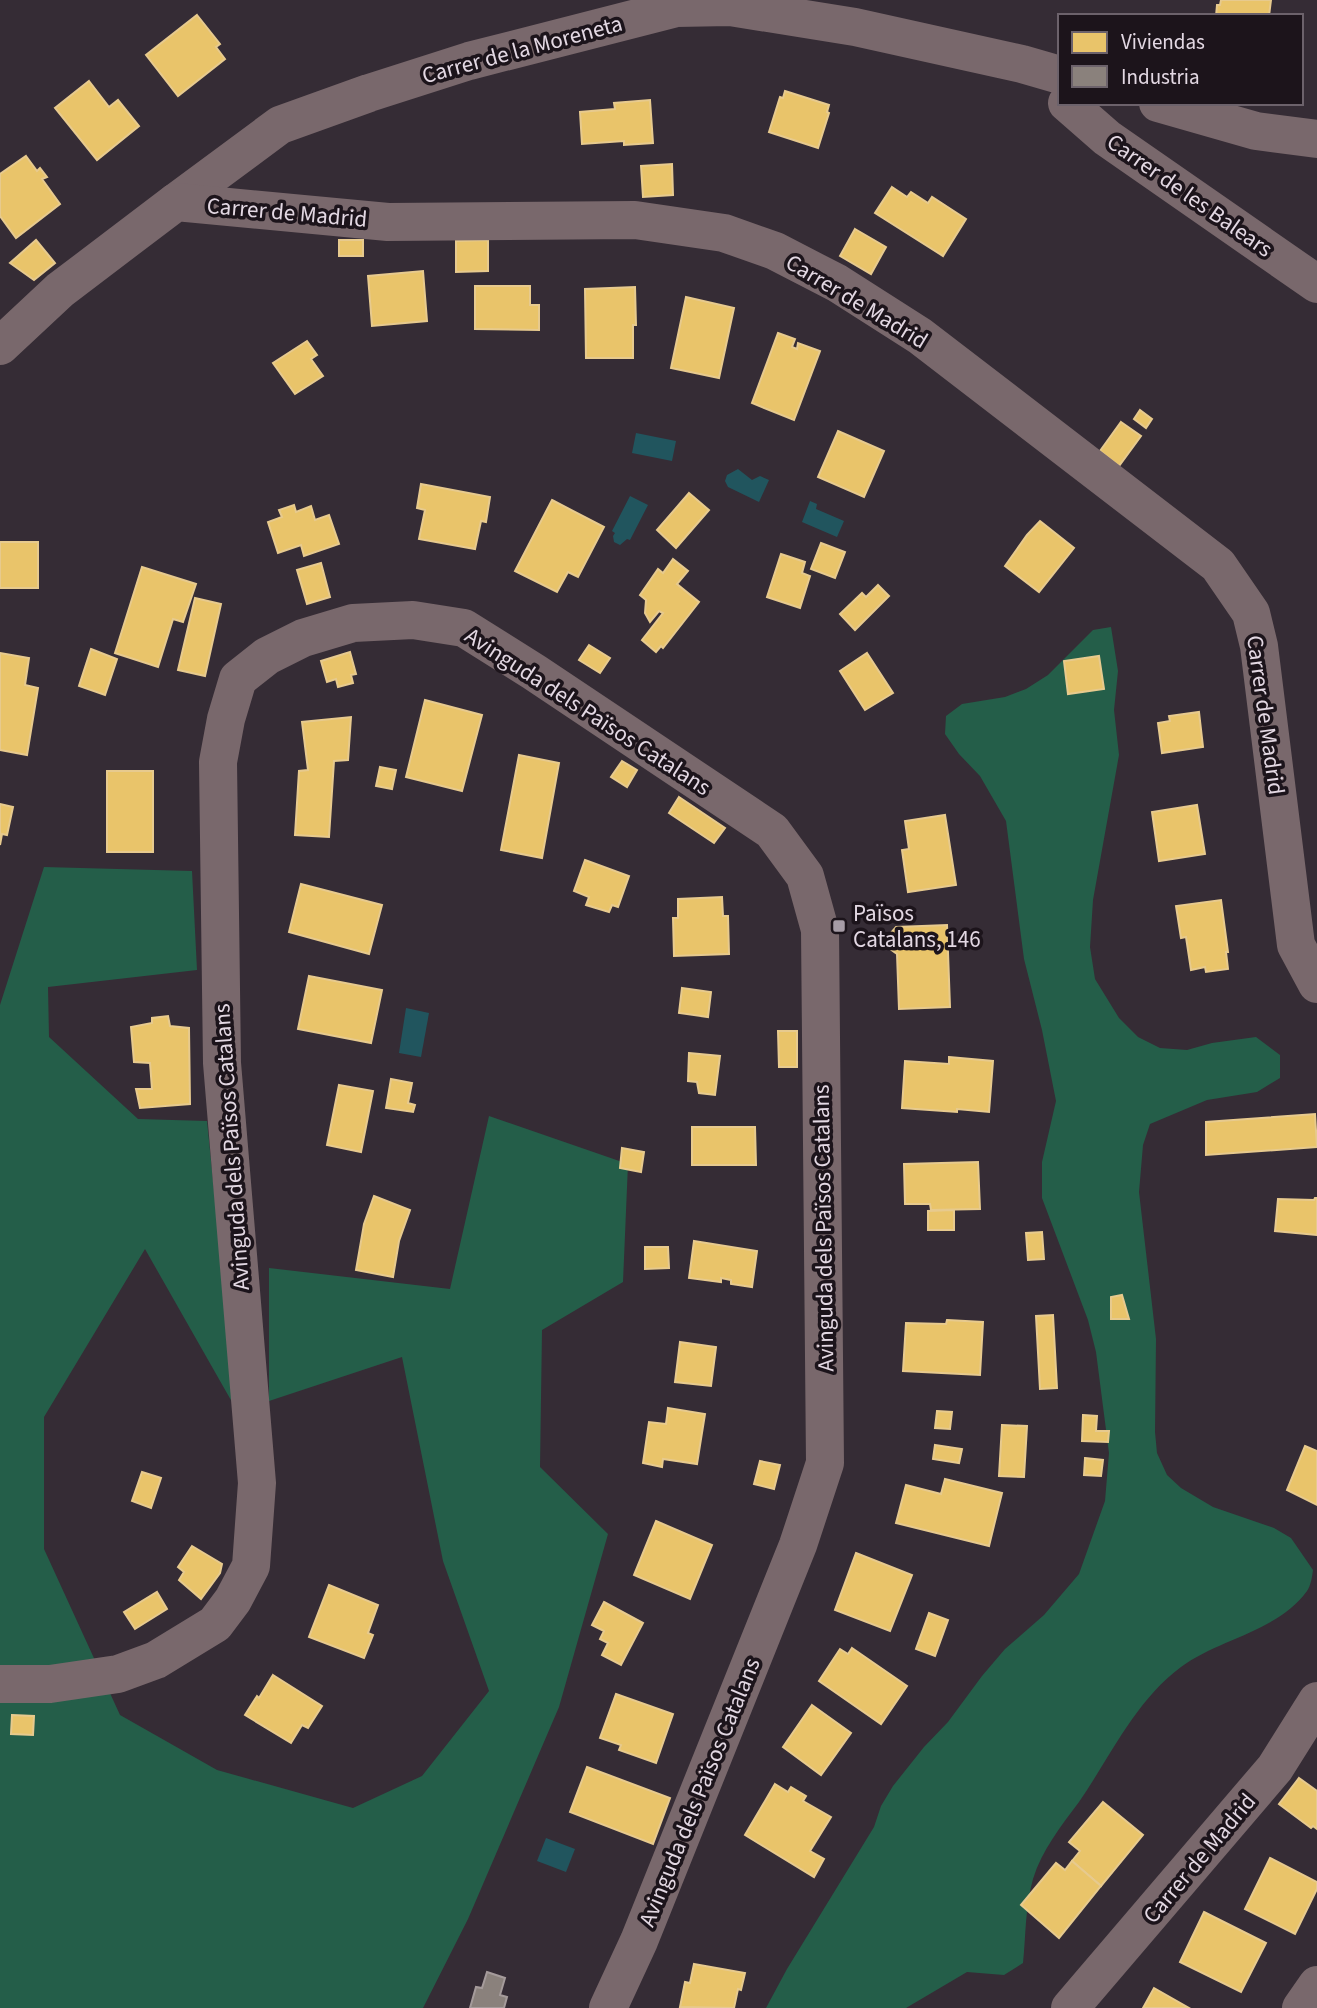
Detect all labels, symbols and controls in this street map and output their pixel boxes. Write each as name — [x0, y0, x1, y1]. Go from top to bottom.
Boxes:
street label: Carrer de la Moreneta — [418, 7, 626, 92]
legend — [1058, 14, 1303, 105]
text: Viviendas — [1121, 27, 1205, 57]
text: Industria — [1121, 62, 1200, 92]
street label: Carrer de les Balears — [1100, 126, 1279, 265]
street label: Carrer de Madrid — [205, 189, 368, 236]
street label: Carrer de Madrid — [779, 246, 934, 357]
street label: Avinguda dels Països Catalans — [458, 619, 717, 803]
street label: Carrer de Madrid — [1238, 633, 1293, 797]
place label: Països Catalans, 146 — [853, 897, 981, 956]
marker: Països Catalans, 146 — [831, 918, 847, 934]
street label: Avinguda dels Països Catalans — [205, 1003, 258, 1291]
street label: Avinguda dels Països Catalans — [804, 1084, 843, 1372]
street label: Avinguda dels Països Catalans — [630, 1653, 769, 1932]
street label: Carrer de Madrid — [1135, 1786, 1264, 1930]

